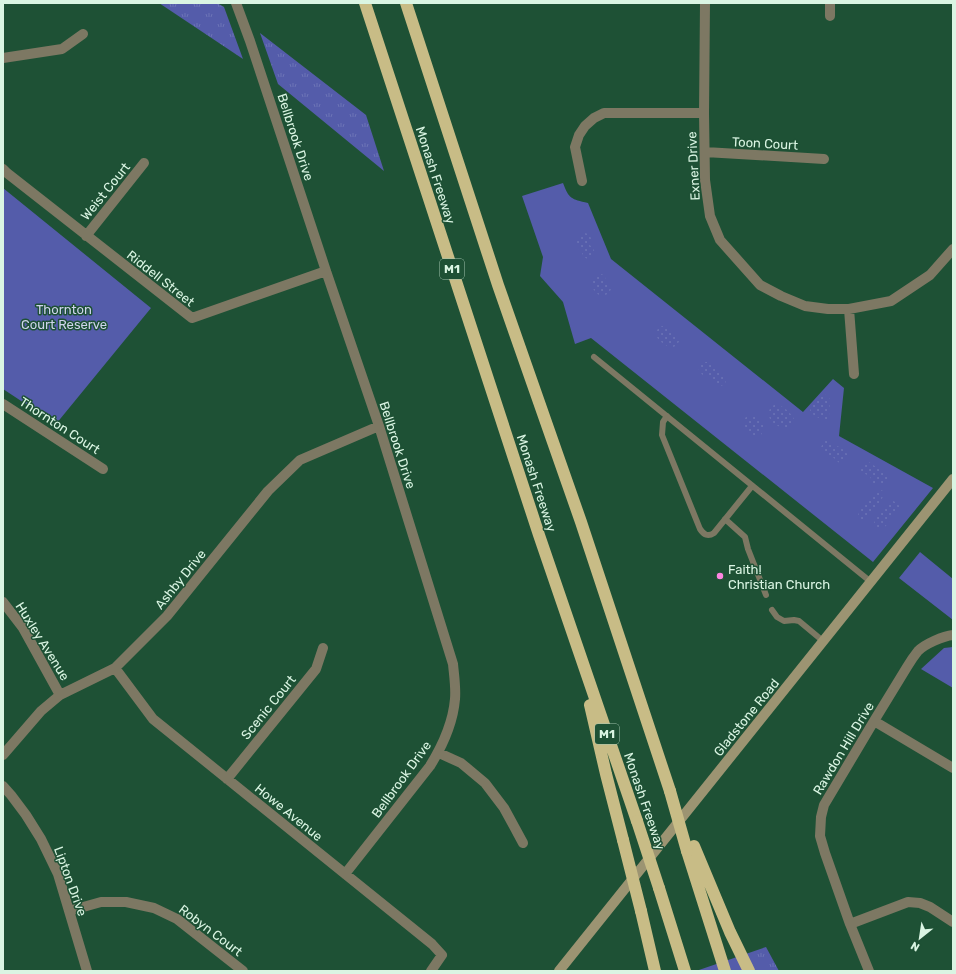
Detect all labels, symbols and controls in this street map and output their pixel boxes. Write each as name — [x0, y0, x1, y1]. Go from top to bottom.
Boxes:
street label: Bellbrook Drive — [274, 92, 317, 183]
street label: Monash Freeway — [413, 125, 458, 226]
street label: Exner Drive — [684, 131, 703, 201]
street label: Toon Court — [732, 134, 798, 153]
street label: Weist Court — [78, 160, 133, 223]
street label: Riddell Street — [124, 247, 197, 309]
road number: M1 — [440, 259, 464, 279]
park label: Thornton Court Reserve — [21, 302, 107, 332]
street label: Thornton Court — [17, 394, 103, 457]
street label: Bellbrook Drive — [376, 400, 419, 491]
street label: Monash Freeway — [514, 433, 559, 534]
street label: Ashby Drive — [152, 547, 209, 612]
place label: Faith! Christian Church — [728, 562, 830, 592]
marker: Faith! Christian Church — [715, 571, 725, 581]
street label: Huxley Avenue — [12, 599, 73, 683]
street label: Scenic Court — [238, 672, 299, 742]
street label: Gladstone Road — [711, 676, 782, 759]
street label: Rawdon Hill Drive — [810, 699, 877, 797]
road number: M1 — [595, 724, 619, 744]
street label: Bellbrook Drive — [369, 738, 434, 820]
street label: Monash Freeway — [621, 751, 668, 852]
street label: Howe Avenue — [252, 781, 325, 844]
street label: Lipton Drive — [51, 844, 90, 918]
street label: Robyn Court — [176, 902, 245, 959]
north arrow — [900, 918, 940, 958]
text: N — [909, 939, 922, 954]

